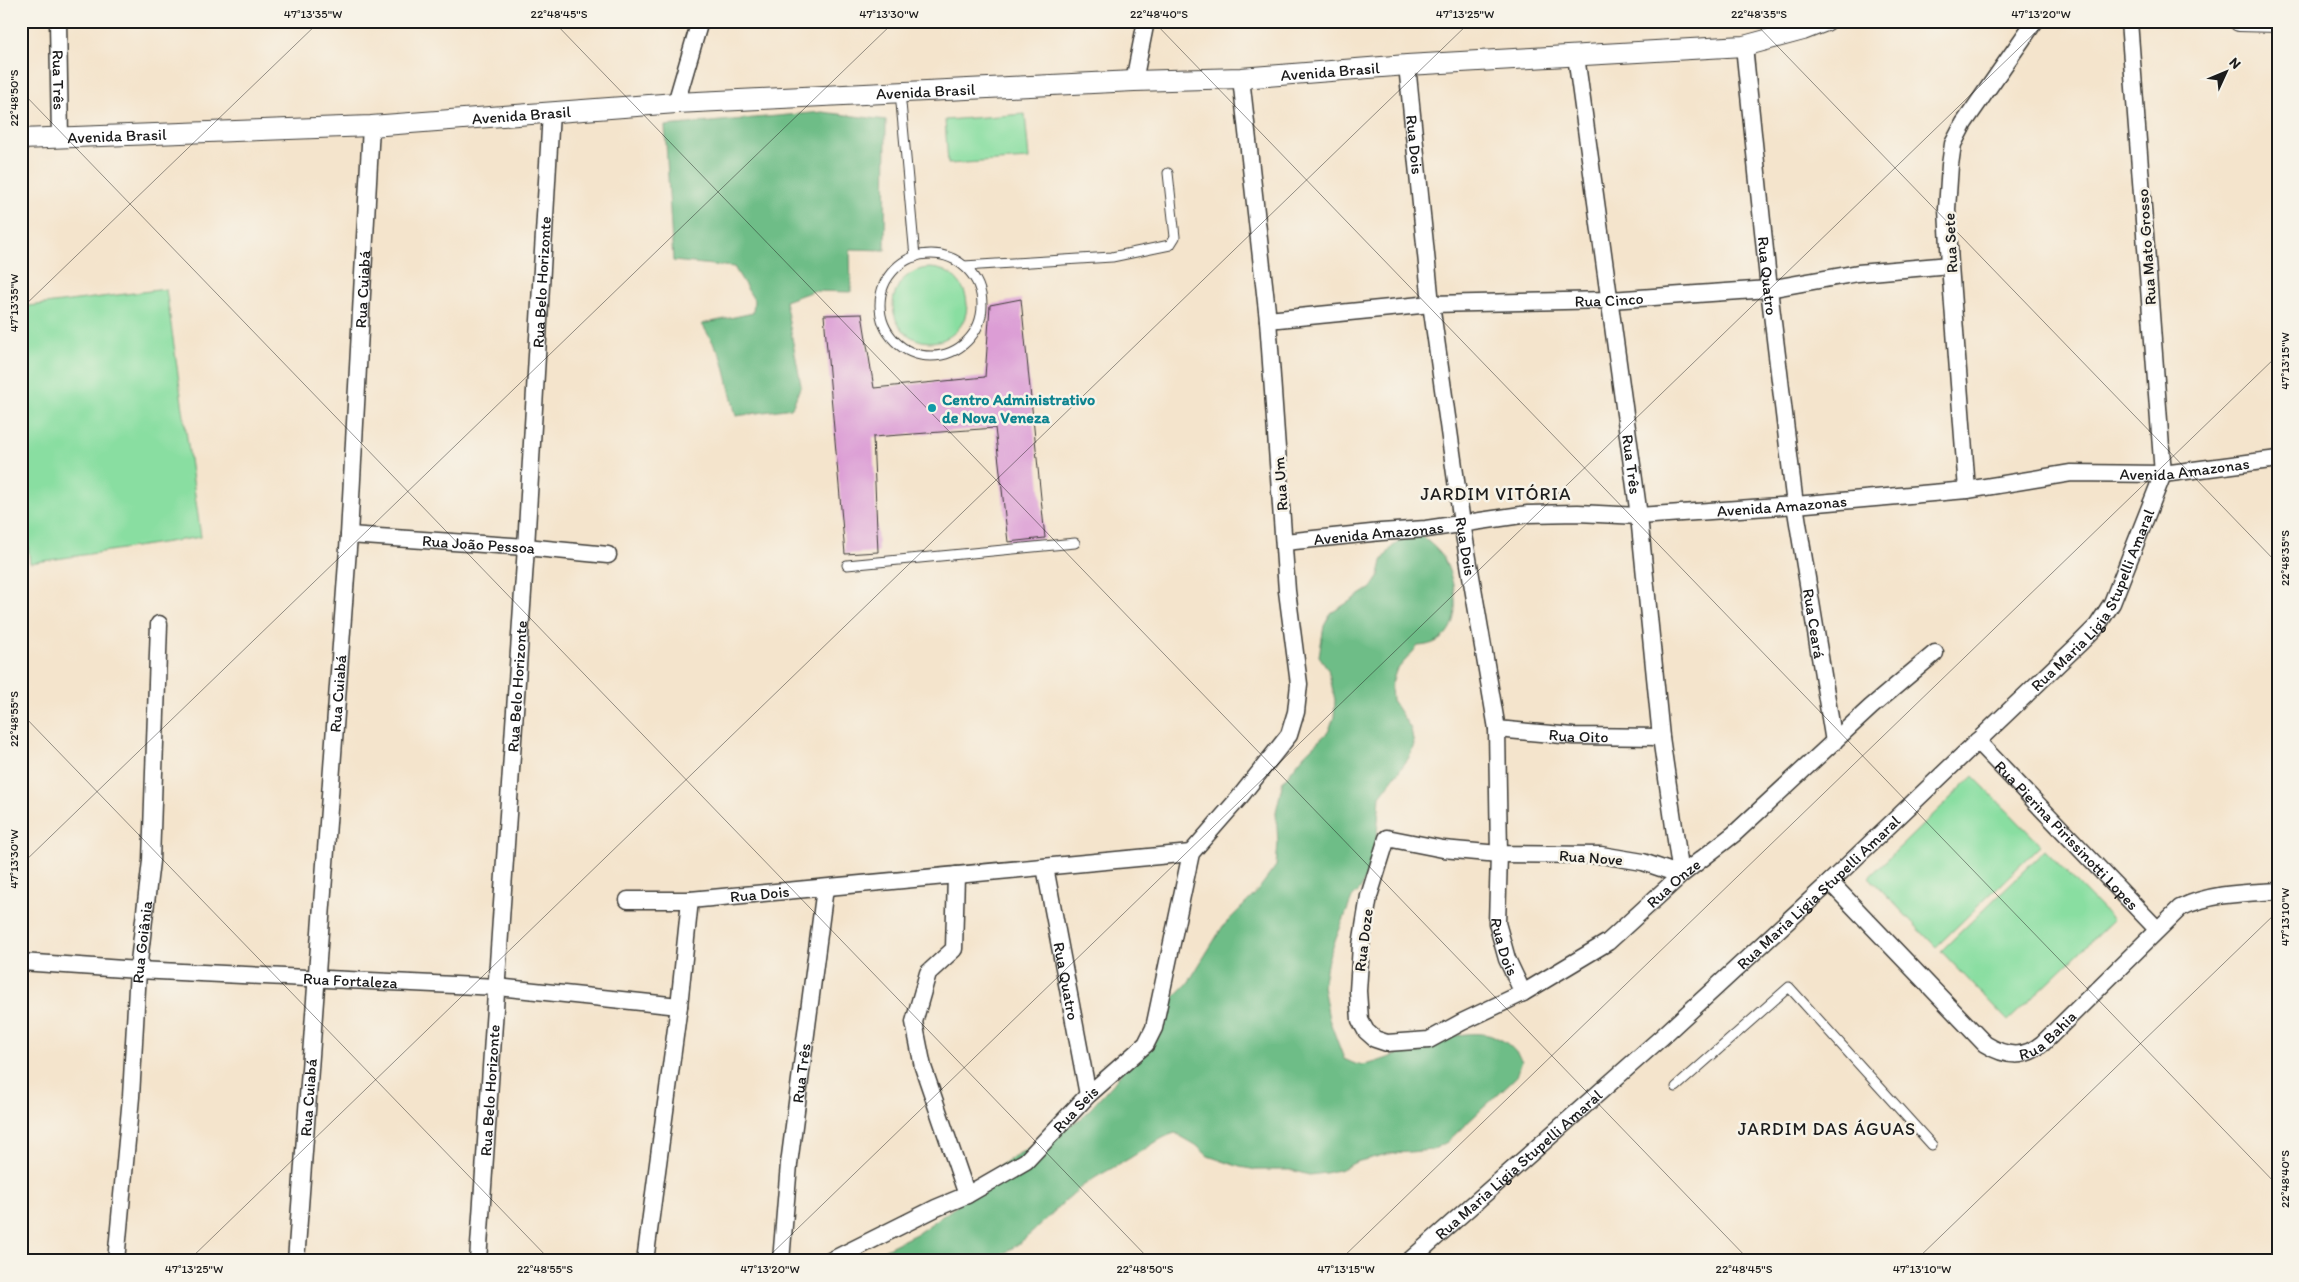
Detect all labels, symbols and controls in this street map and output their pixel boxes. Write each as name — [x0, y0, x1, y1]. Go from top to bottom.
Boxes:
text: 47°13'35"W — [284, 7, 342, 21]
text: 22°48'45"S — [531, 7, 588, 21]
text: 47°13'30"W — [859, 7, 919, 21]
text: 22°48'40"S — [1130, 7, 1188, 21]
text: 47°13'25"W — [1436, 7, 1494, 21]
text: 22°48'35"S — [1731, 7, 1787, 21]
text: 47°13'20"W — [2011, 7, 2071, 21]
north arrow — [2202, 48, 2252, 98]
street label: Rua Três — [48, 50, 69, 110]
text: N — [2226, 54, 2244, 73]
street label: Avenida Brasil — [1280, 58, 1381, 85]
text: 22°48'50"S — [7, 69, 21, 127]
street label: Avenida Brasil — [876, 80, 976, 103]
street label: Avenida Brasil — [471, 102, 572, 128]
street label: Rua Dois — [1402, 114, 1427, 175]
street label: Avenida Brasil — [67, 125, 167, 147]
street label: Rua Mato Grosso — [2133, 188, 2160, 306]
street label: Rua Sete — [1939, 212, 1962, 274]
street label: Rua Belo Horizonte — [528, 216, 555, 348]
street label: Rua Quatro — [1754, 236, 1781, 316]
street label: Rua Cuiabá — [351, 249, 374, 329]
text: 47°13'35"W — [7, 274, 21, 332]
street label: Rua Cinco — [1575, 289, 1644, 311]
text: 47°13'15"W — [2278, 332, 2292, 390]
place label: Centro Administrativo de Nova Veneza — [942, 390, 1095, 427]
marker: Centro Administrativo de Nova Veneza — [926, 402, 938, 414]
street label: Rua Três — [1618, 433, 1645, 495]
street label: Avenida Amazonas — [2119, 454, 2251, 484]
street label: Rua Um — [1269, 456, 1292, 512]
district label: JARDIM VITÓRIA — [1420, 483, 1572, 505]
street label: Avenida Amazonas — [1716, 492, 1848, 520]
street label: Rua Maria Ligia Stupelli Amaral — [2027, 506, 2158, 695]
street label: Rua Dois — [1451, 516, 1480, 577]
street label: Avenida Amazonas — [1313, 518, 1445, 549]
text: 22°48'35"S — [2278, 530, 2292, 586]
street label: Rua João Pessoa — [421, 531, 537, 558]
street label: Rua Ceará — [1799, 587, 1829, 661]
street label: Rua Belo Horizonte — [503, 620, 531, 753]
street label: Rua Cuiabá — [326, 653, 350, 733]
text: 22°48'55"S — [7, 691, 21, 747]
street label: Rua Oito — [1548, 725, 1609, 746]
street label: Rua Pierina Pirissinotti Lopes — [1991, 757, 2142, 914]
street label: Rua Maria Ligia Stupelli Amaral — [1733, 811, 1904, 973]
text: 47°13'30"W — [7, 829, 21, 889]
street label: Rua Nove — [1558, 846, 1624, 869]
street label: Rua Onze — [1643, 854, 1705, 912]
street label: Rua Dois — [729, 882, 790, 906]
text: 47°13'10"W — [2278, 888, 2292, 946]
street label: Rua Goiânia — [128, 899, 156, 984]
street label: Rua Doze — [1350, 907, 1377, 973]
street label: Rua Dois — [1487, 918, 1522, 979]
street label: Rua Quatro — [1049, 941, 1083, 1022]
street label: Rua Fortaleza — [303, 969, 399, 992]
street label: Rua Bahia — [2017, 1007, 2080, 1064]
street label: Rua Belo Horizonte — [476, 1024, 504, 1157]
street label: Rua Três — [788, 1042, 815, 1104]
street label: Rua Cuiabá — [296, 1057, 321, 1137]
street label: Rua Seis — [1049, 1082, 1102, 1137]
street label: Rua Maria Ligia Stupelli Amaral — [1431, 1085, 1606, 1244]
district label: JARDIM DAS ÁGUAS — [1738, 1118, 1916, 1140]
text: 22°48'40"S — [2278, 1150, 2292, 1208]
text: 47°13'25"W — [165, 1262, 223, 1276]
text: 22°48'55"S — [517, 1262, 573, 1276]
text: 47°13'20"W — [740, 1262, 800, 1276]
text: 22°48'50"S — [1116, 1262, 1174, 1276]
text: 47°13'15"W — [1317, 1262, 1375, 1276]
text: 22°48'45"S — [1716, 1262, 1773, 1276]
text: 47°13'10"W — [1893, 1262, 1951, 1276]

